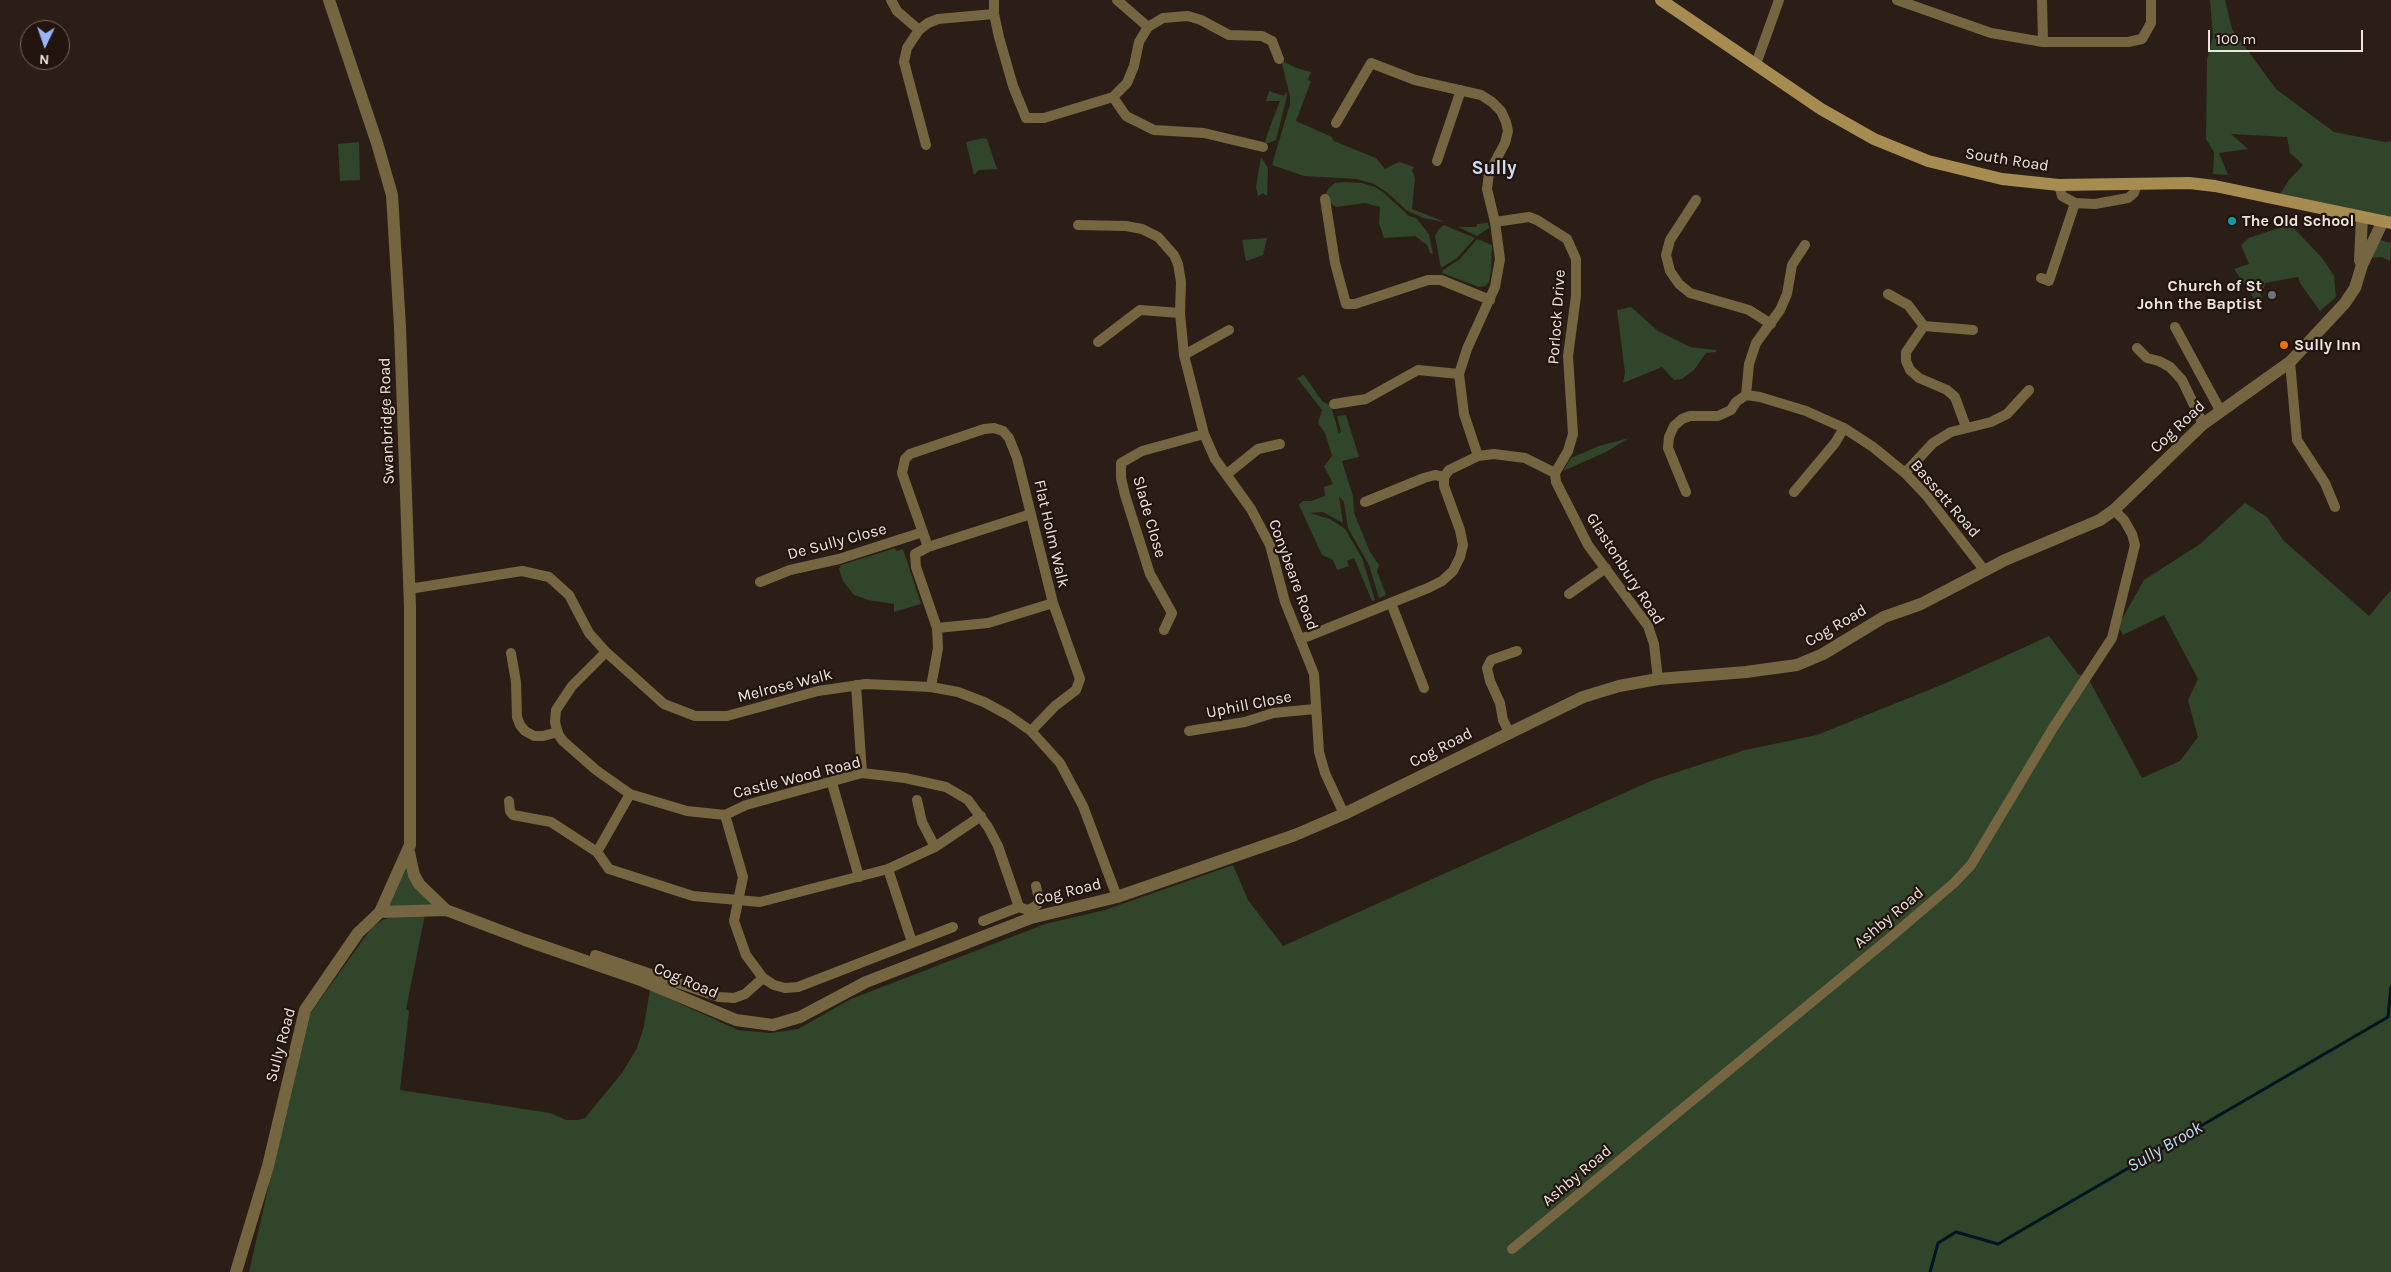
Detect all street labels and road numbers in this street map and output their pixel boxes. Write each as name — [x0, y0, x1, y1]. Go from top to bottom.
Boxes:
street label: South Road — [1964, 144, 2050, 176]
street label: Porlock Drive — [1544, 269, 1570, 365]
street label: Swanbridge Road — [375, 357, 399, 485]
street label: Cog Road — [2147, 397, 2209, 457]
street label: Bassett Road — [1906, 456, 1984, 542]
street label: Slade Close — [1128, 474, 1170, 560]
street label: Flat Holm Walk — [1029, 478, 1073, 590]
street label: Glastonbury Road — [1582, 509, 1668, 629]
street label: Conybeare Road — [1264, 517, 1322, 633]
street label: De Sully Close — [785, 520, 889, 564]
street label: Cog Road — [1802, 601, 1870, 651]
street label: Melrose Walk — [735, 665, 835, 707]
street label: Uphill Close — [1205, 687, 1293, 723]
street label: Cog Road — [1406, 724, 1476, 772]
street label: Castle Wood Road — [731, 753, 863, 803]
street label: Cog Road — [1033, 874, 1103, 910]
street label: Ashby Road — [1850, 883, 1928, 953]
street label: Cog Road — [651, 959, 721, 1003]
street label: Sully Road — [262, 1006, 300, 1084]
street label: Ashby Road — [1538, 1141, 1616, 1211]

